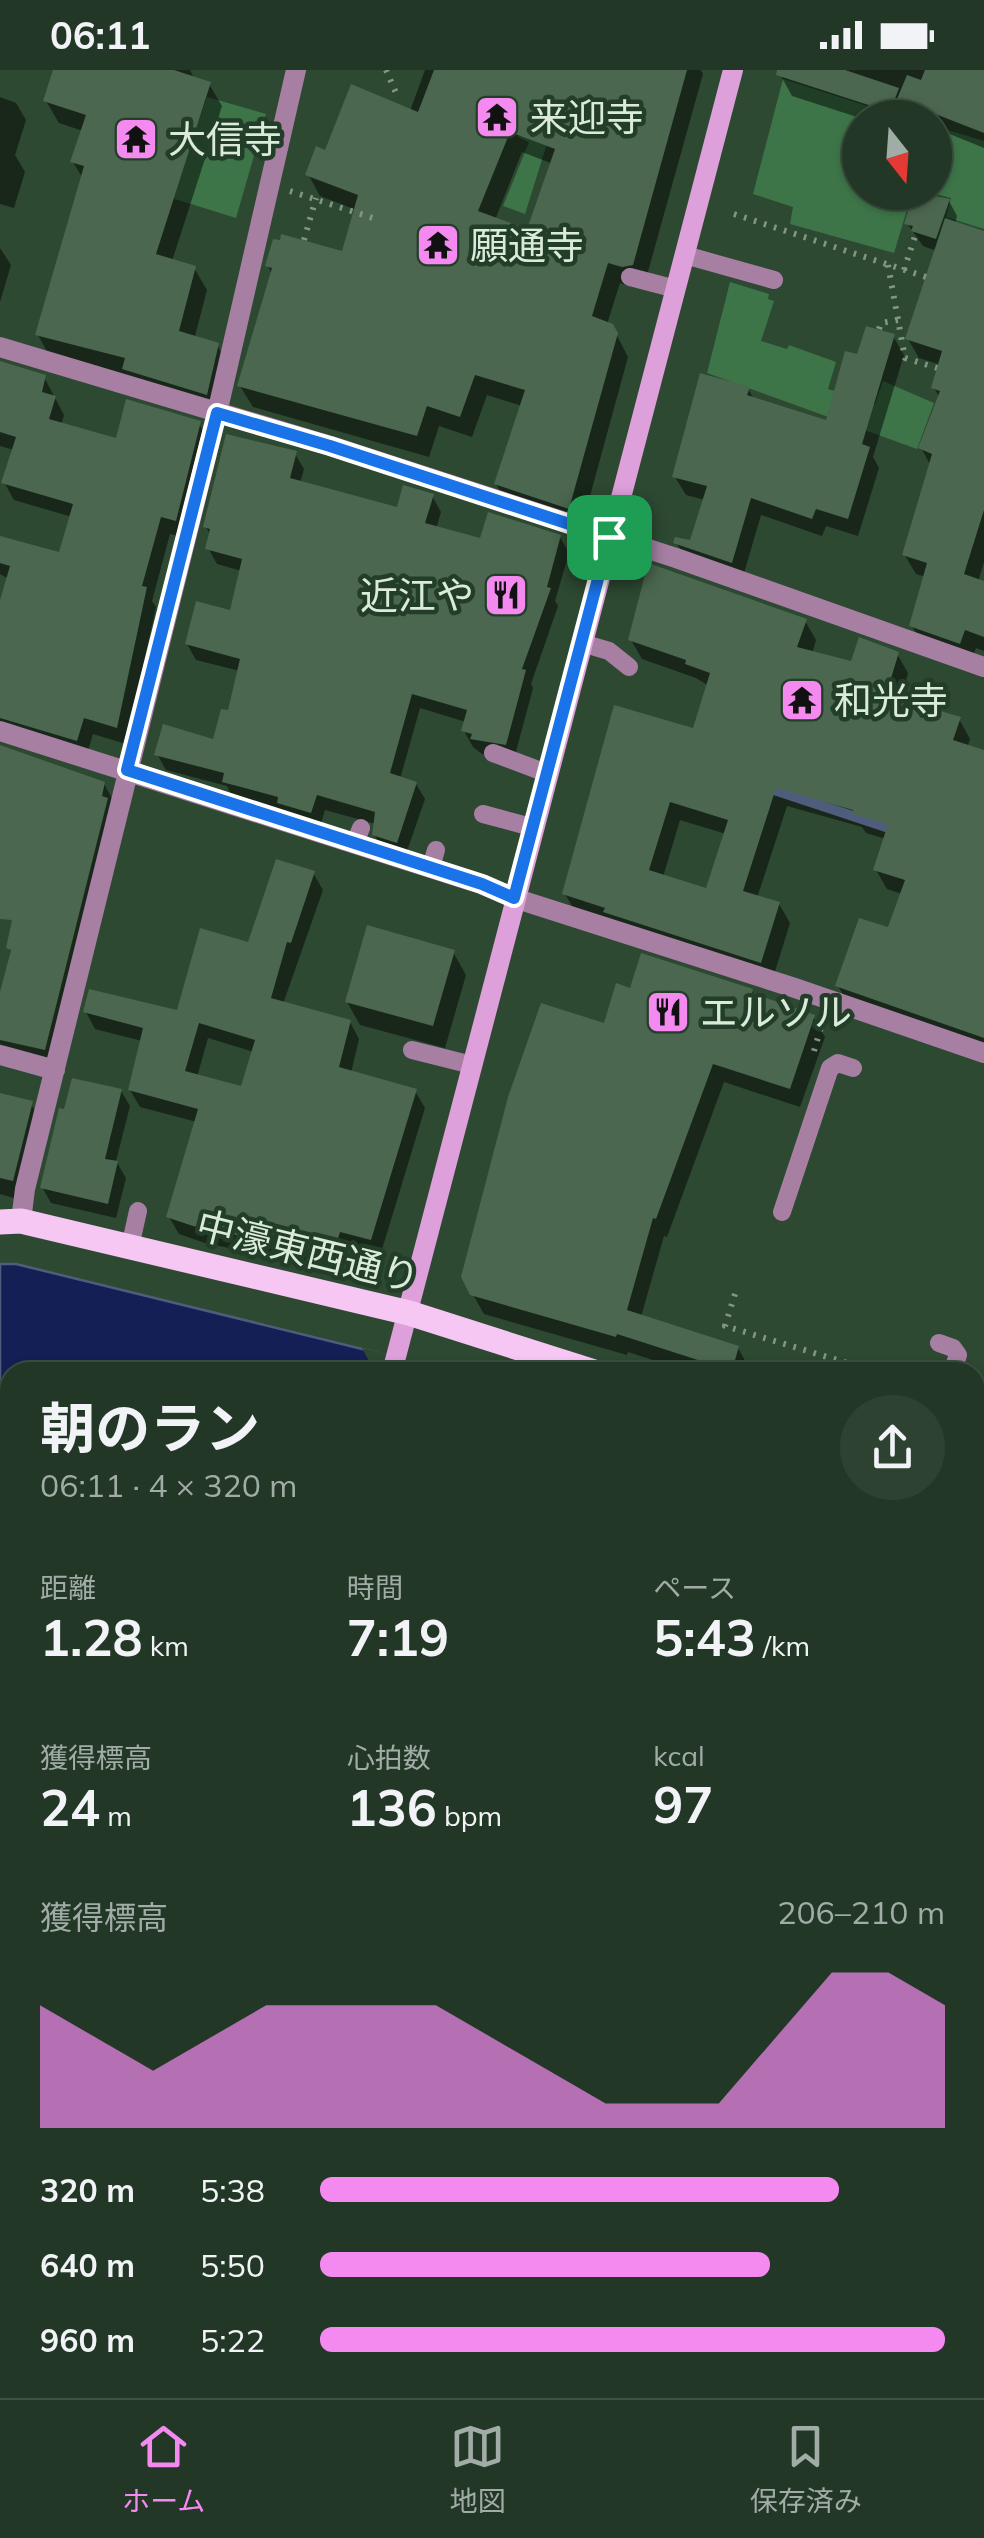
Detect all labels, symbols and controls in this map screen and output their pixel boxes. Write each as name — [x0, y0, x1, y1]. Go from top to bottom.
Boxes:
text: 06:11 — [50, 11, 151, 59]
place label: 来迎寺 — [530, 93, 644, 141]
temple icon: 来迎寺 — [474, 94, 520, 140]
north arrow — [842, 100, 952, 210]
map controls — [842, 100, 952, 210]
place label: 大信寺 — [168, 115, 282, 163]
temple icon: 大信寺 — [113, 116, 159, 162]
place label: 願通寺 — [470, 221, 584, 269]
temple icon: 願通寺 — [415, 222, 461, 268]
pin — [567, 495, 652, 580]
icon: arrive — [582, 510, 637, 565]
place label: 近江や — [360, 571, 474, 619]
restaurant icon: 近江や — [483, 572, 529, 618]
place label: 和光寺 — [834, 676, 948, 724]
temple icon: 和光寺 — [779, 677, 825, 723]
place label: エルソル — [700, 988, 852, 1036]
restaurant icon: エルソル — [645, 989, 691, 1035]
street label: 中濠東西通り — [192, 1200, 424, 1302]
text: 朝のラン — [40, 1393, 260, 1462]
button: share — [840, 1395, 945, 1500]
text: 06:11 · 4 × 320 m — [40, 1465, 297, 1505]
text: 距離 — [40, 1570, 96, 1605]
text: 時間 — [347, 1570, 403, 1605]
text: ペース — [653, 1570, 736, 1605]
text: 1.28 — [40, 1606, 142, 1669]
text: 7:19 — [347, 1606, 449, 1669]
text: 5:43 — [653, 1606, 756, 1669]
text: km — [142, 1628, 189, 1663]
text: /km — [756, 1628, 810, 1663]
text: kcal — [653, 1738, 705, 1773]
text: 獲得標高 — [40, 1740, 152, 1775]
text: 心拍数 — [347, 1740, 431, 1775]
text: 97 — [653, 1773, 713, 1836]
text: 24 — [40, 1776, 100, 1839]
text: 136 — [347, 1776, 437, 1839]
text: m — [100, 1798, 132, 1833]
text: bpm — [437, 1798, 502, 1833]
text: 206–210 m — [777, 1892, 945, 1932]
text: 獲得標高 — [40, 1897, 168, 1937]
text: 320 m — [40, 2170, 135, 2210]
text: 5:38 — [200, 2170, 265, 2210]
text: 640 m — [40, 2245, 135, 2285]
text: 5:50 — [200, 2245, 265, 2285]
text: 960 m — [40, 2320, 135, 2360]
text: 5:22 — [200, 2320, 265, 2360]
tab: ホーム — [122, 2419, 205, 2519]
tab: 地図 — [450, 2419, 506, 2519]
tab: 保存済み — [750, 2419, 862, 2519]

